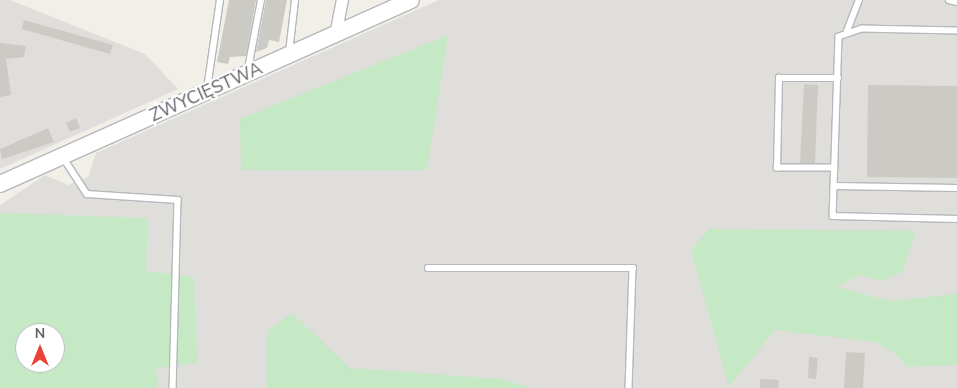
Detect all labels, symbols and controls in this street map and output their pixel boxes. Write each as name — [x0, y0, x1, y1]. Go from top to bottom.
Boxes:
street label: ZWYCIĘSTWA — [146, 57, 266, 127]
north arrow — [15, 323, 65, 373]
text: N — [35, 324, 45, 343]

